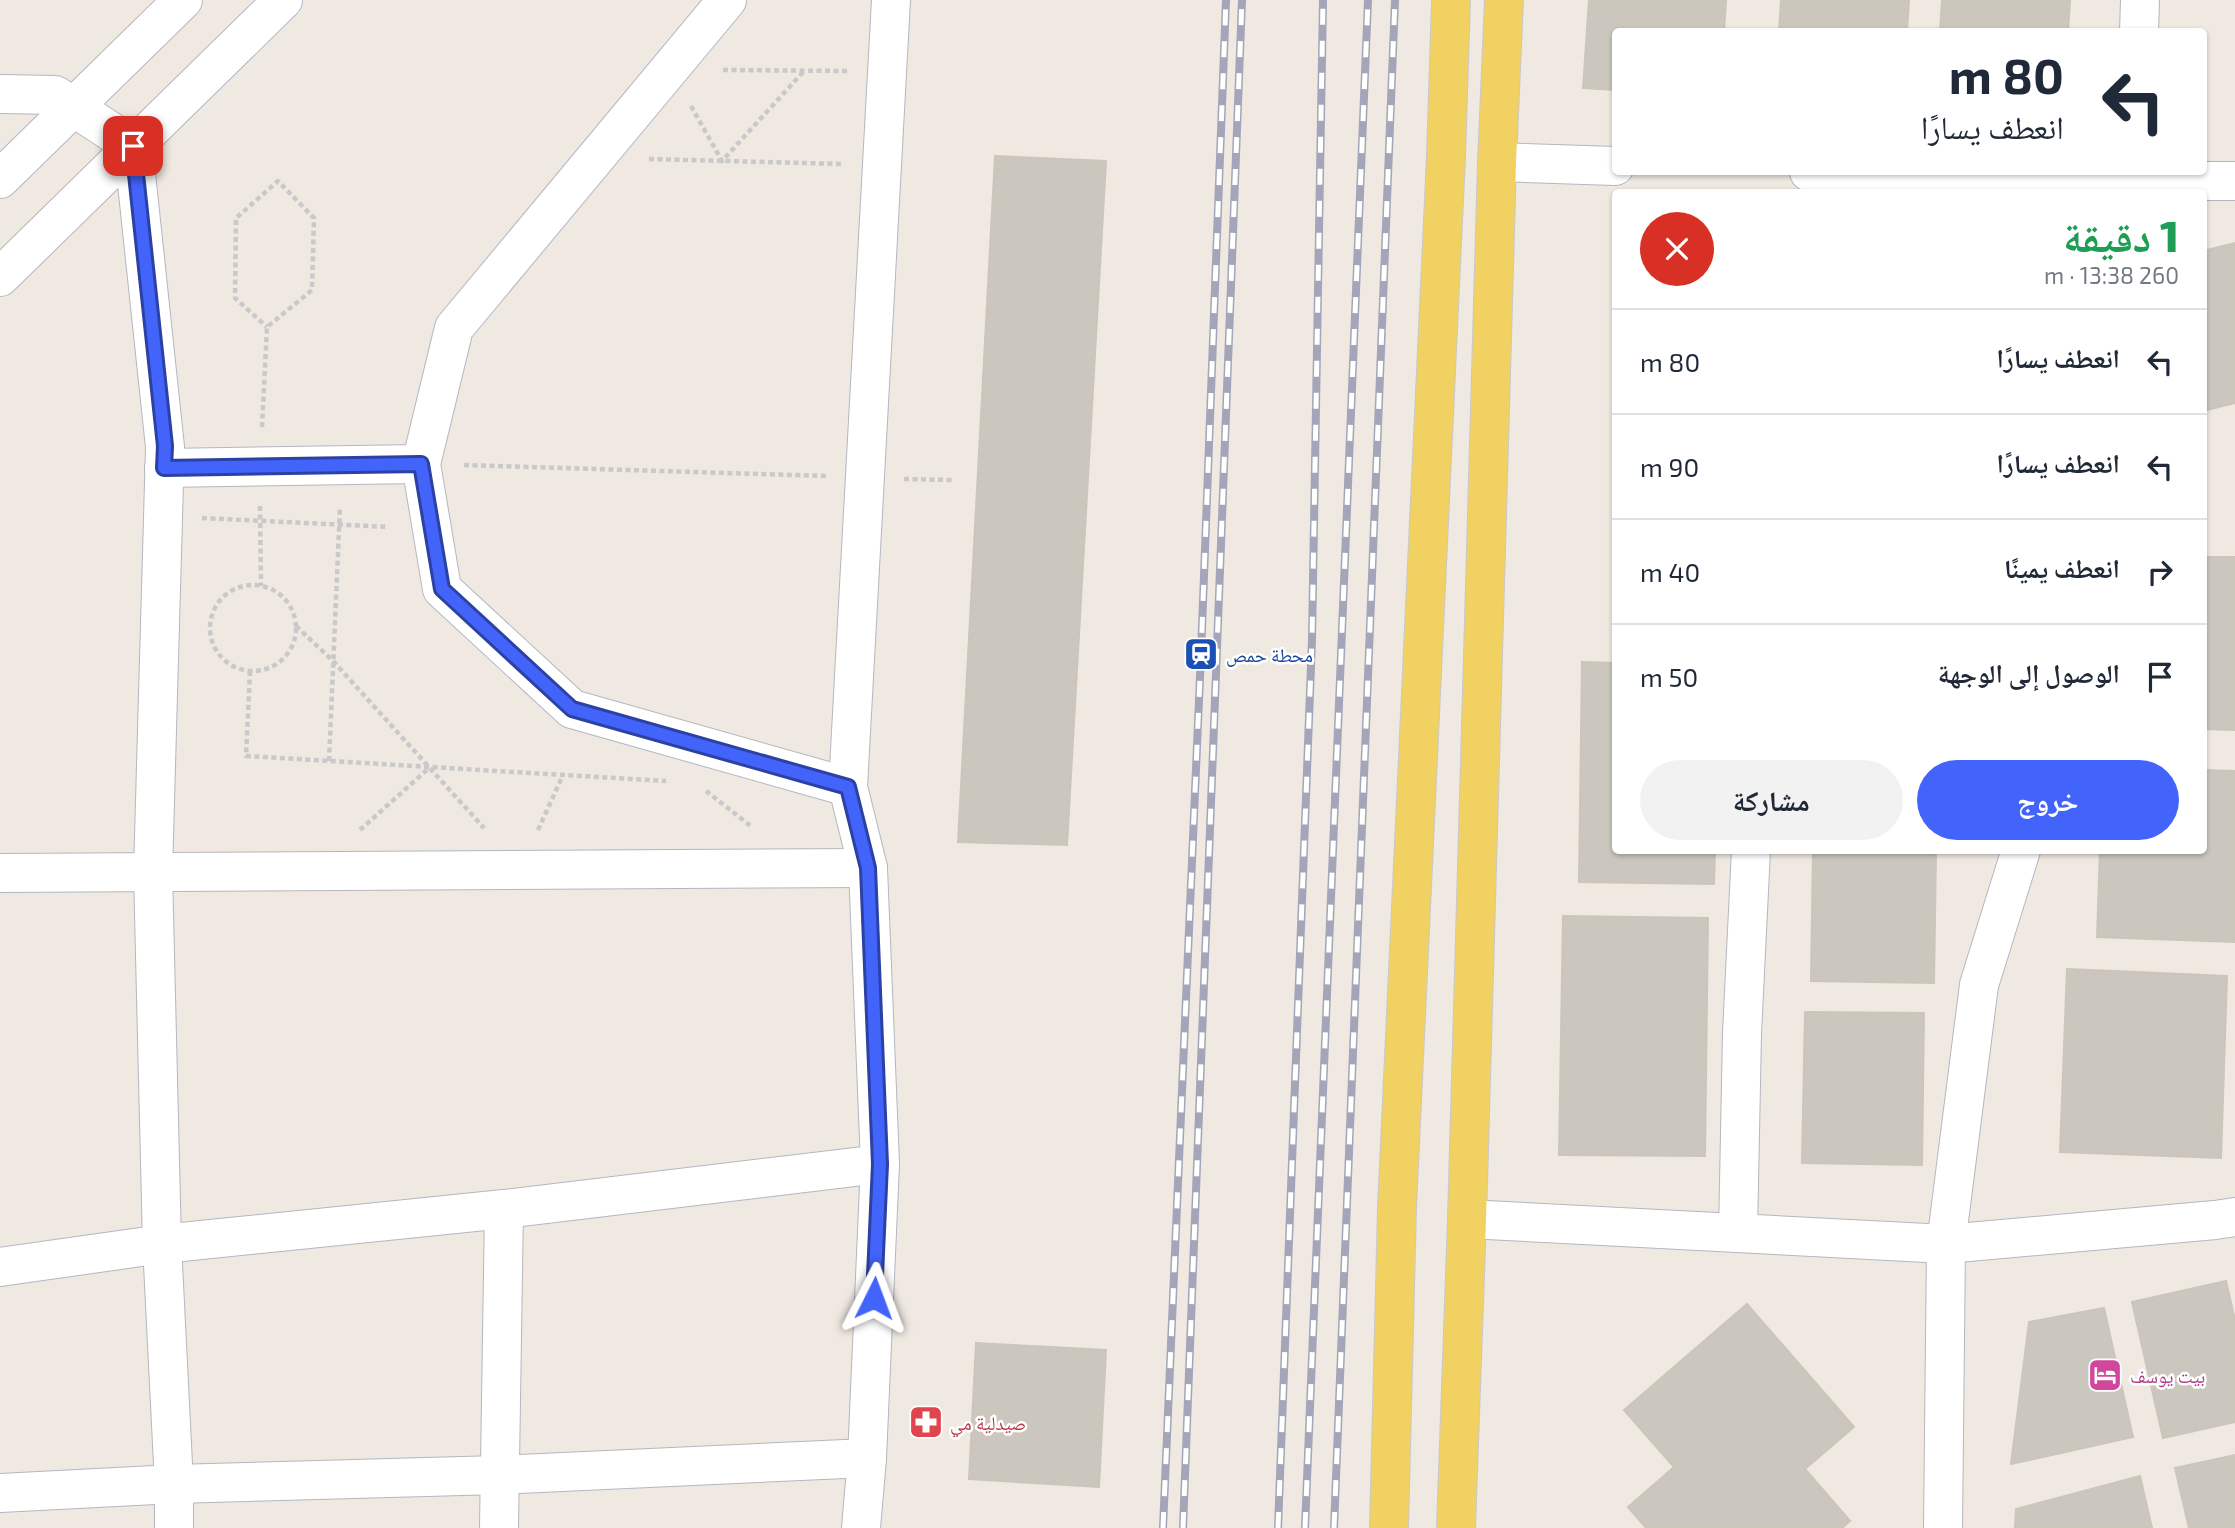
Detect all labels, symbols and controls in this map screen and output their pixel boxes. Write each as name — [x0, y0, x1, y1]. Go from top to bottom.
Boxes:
text: 80 m — [1949, 45, 2064, 104]
icon: left — [2088, 56, 2179, 147]
text: انعطف يسارًا — [1921, 107, 2064, 145]
pin — [103, 116, 163, 176]
icon: arrive — [114, 127, 152, 165]
text: 1 دقيقة — [2063, 210, 2179, 260]
button: close — [1640, 212, 1714, 286]
text: 260 m · 13:38 — [2044, 261, 2179, 289]
text: انعطف يسارًا — [1996, 342, 2120, 373]
icon: left — [2141, 343, 2179, 381]
text: 80 m — [1640, 346, 1700, 377]
text: انعطف يسارًا — [1996, 447, 2120, 478]
icon: left — [2141, 448, 2179, 486]
text: 90 m — [1640, 451, 1699, 482]
text: انعطف يمينًا — [2004, 552, 2120, 583]
icon: right — [2141, 553, 2179, 591]
text: 40 m — [1640, 556, 1700, 587]
station icon: محطة حمص — [1182, 635, 1220, 673]
place label: محطة حمص — [1226, 643, 1313, 667]
text: الوصول إلى الوجهة — [1938, 657, 2120, 688]
icon: arrive — [2141, 658, 2179, 696]
text: 50 m — [1640, 661, 1698, 692]
button: مشاركة — [1640, 760, 1903, 840]
button: خروج — [1917, 760, 2179, 840]
position arrow — [837, 1261, 911, 1335]
hotel icon: بيت يوسف — [2086, 1356, 2124, 1394]
place label: بيت يوسف — [2130, 1364, 2205, 1388]
pharmacy icon: صيدلية مي — [907, 1403, 945, 1441]
place label: صيدلية مي — [950, 1411, 1026, 1438]

